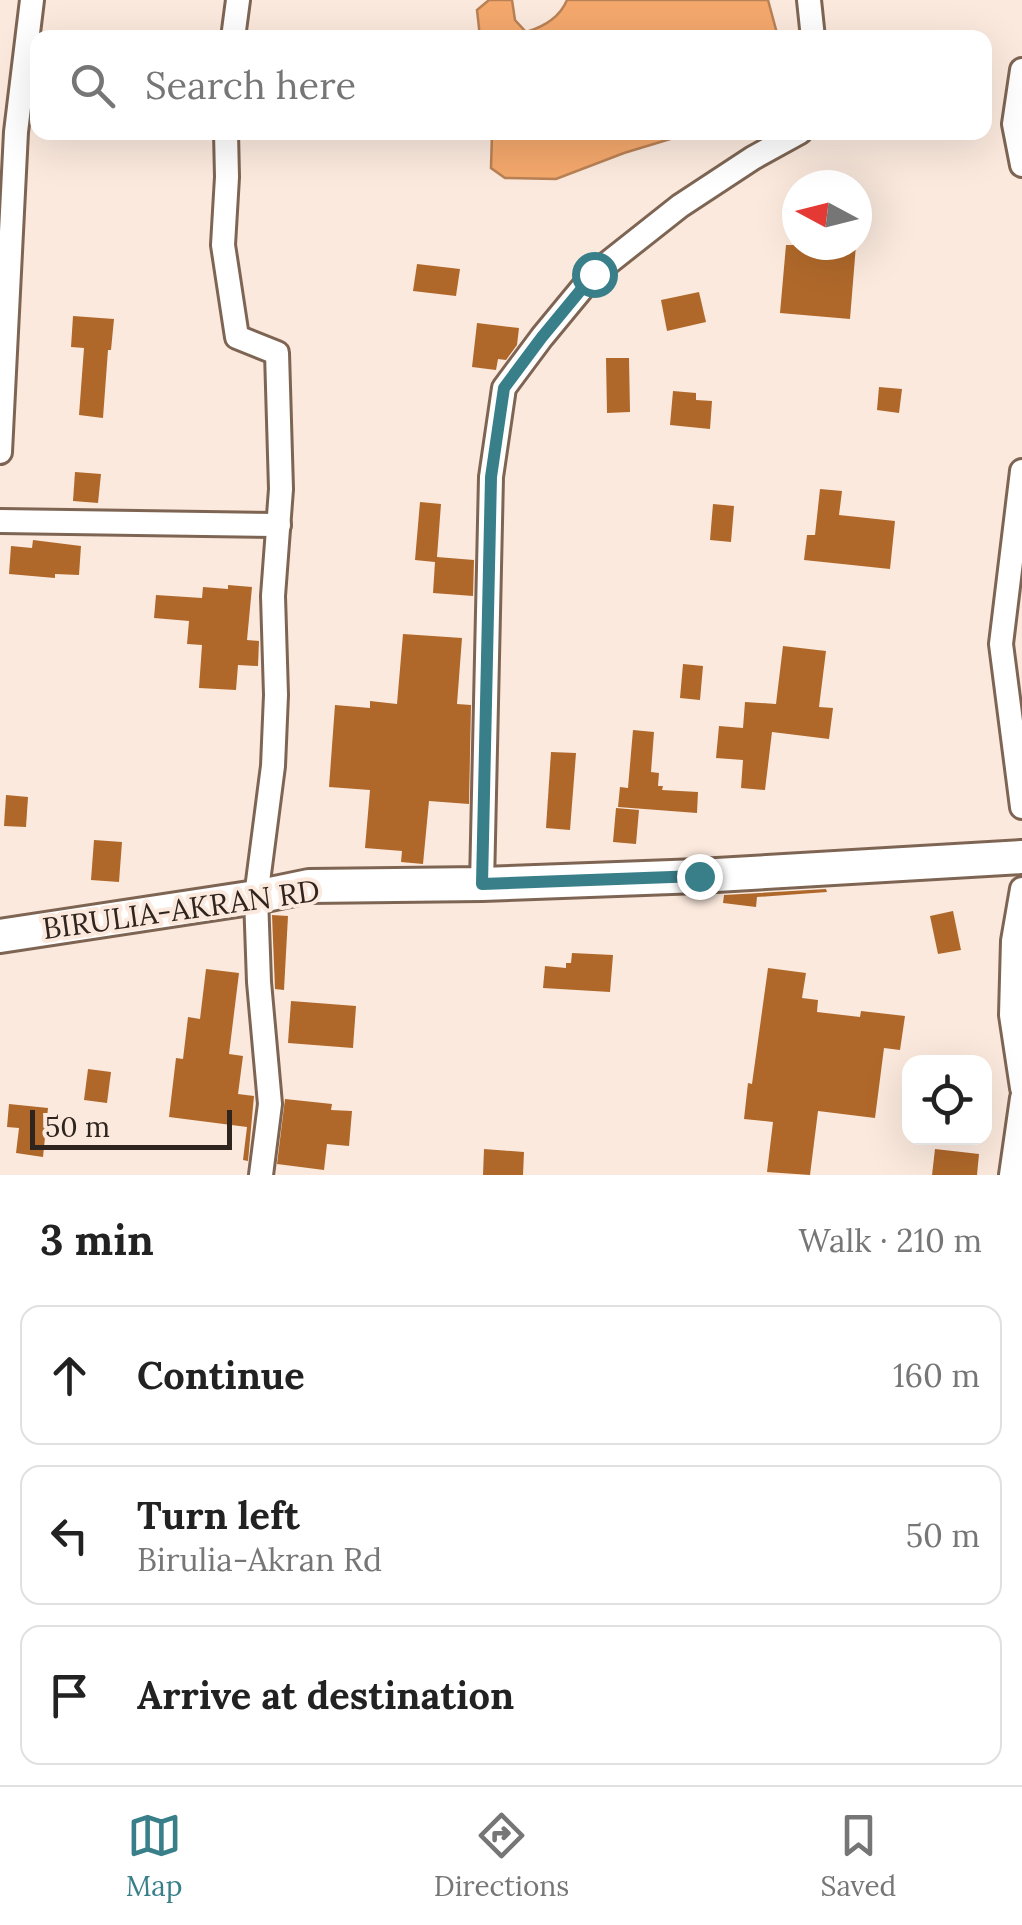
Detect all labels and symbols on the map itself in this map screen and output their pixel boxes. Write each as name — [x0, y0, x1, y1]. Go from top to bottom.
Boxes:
north arrow — [782, 170, 872, 260]
route start — [572, 252, 618, 298]
route end — [677, 854, 723, 900]
street label: BIRULIA-AKRAN RD — [40, 871, 322, 947]
scale bar — [30, 1105, 232, 1150]

